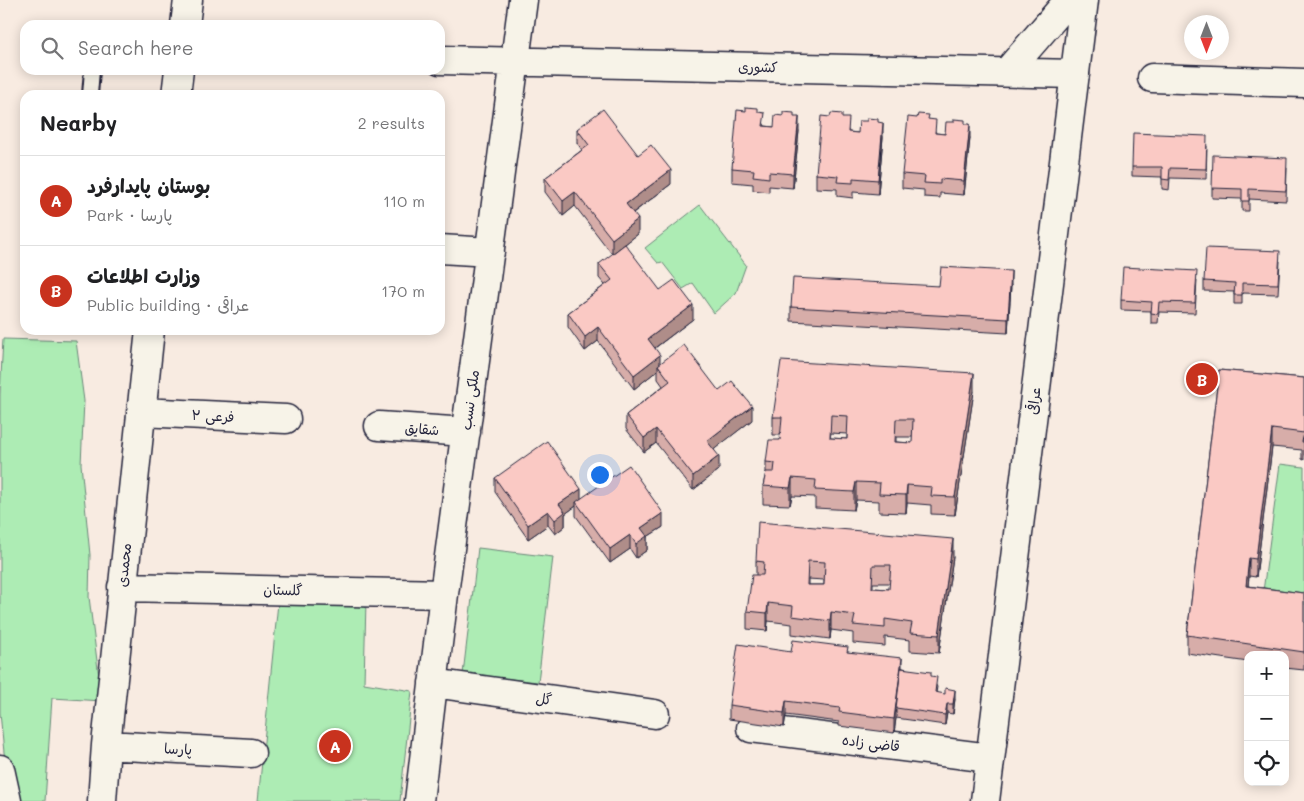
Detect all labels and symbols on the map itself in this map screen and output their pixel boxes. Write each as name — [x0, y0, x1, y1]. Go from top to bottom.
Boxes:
north arrow — [1184, 15, 1229, 60]
street label: کشوری — [738, 57, 778, 76]
pin: B — [1186, 360, 1218, 398]
street label: ملکی نسب — [456, 369, 483, 431]
street label: عراقی — [1022, 386, 1045, 416]
street label: فرعی ۲ — [191, 405, 235, 426]
street label: شقایق — [404, 418, 440, 439]
your location — [587, 462, 613, 488]
street label: محمدی — [112, 542, 135, 588]
street label: گلستان — [263, 580, 303, 599]
street label: گل — [535, 688, 553, 709]
pin: A — [319, 727, 351, 765]
street label: قاضی زاده — [841, 730, 901, 755]
street label: پارسا — [164, 738, 192, 760]

